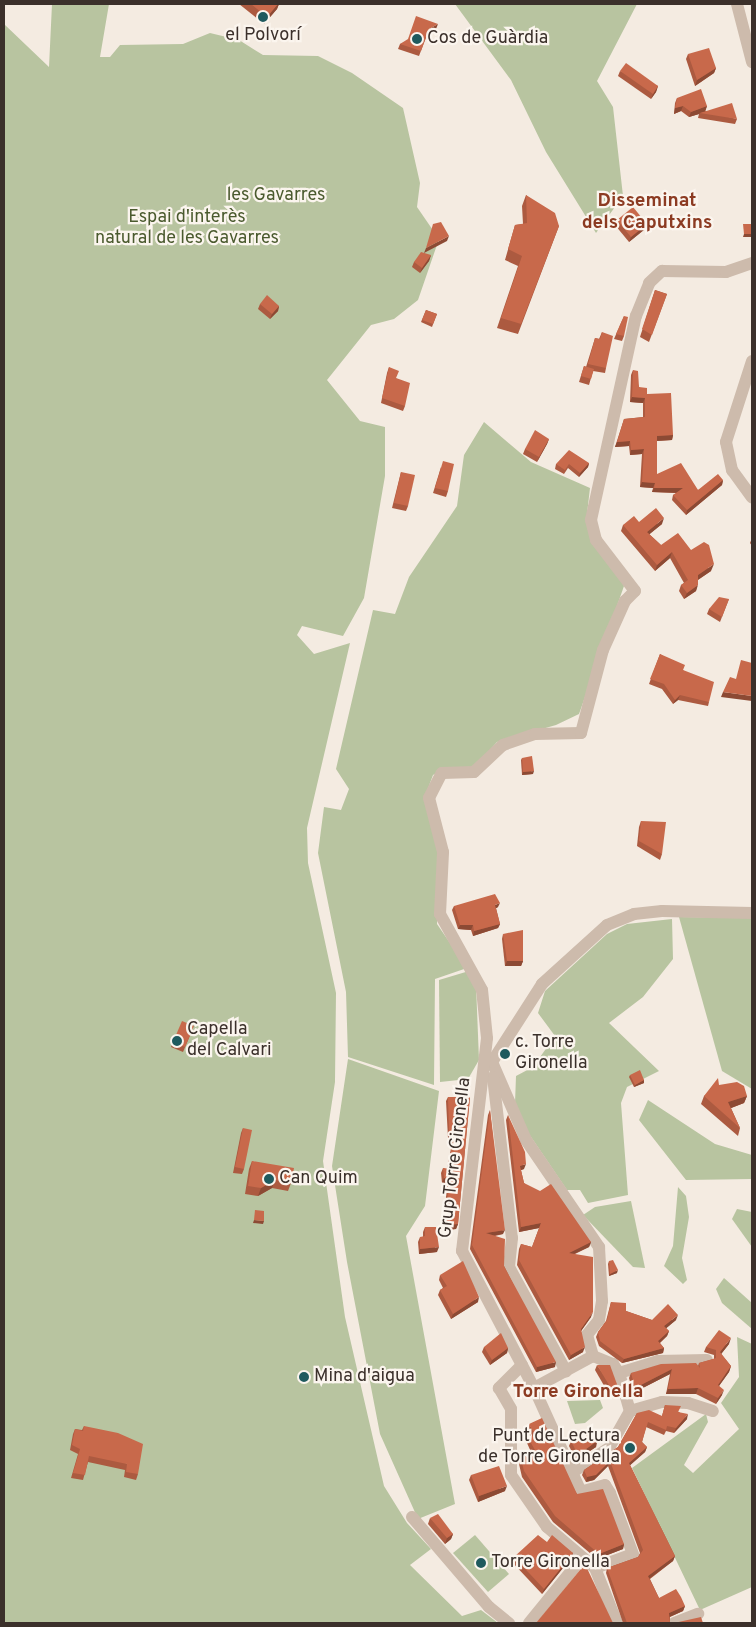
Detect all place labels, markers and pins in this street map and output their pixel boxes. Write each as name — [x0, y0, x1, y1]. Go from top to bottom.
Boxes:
marker: el Polvorí — [257, 11, 269, 23]
place label: el Polvorí — [225, 25, 301, 47]
place label: Cos de Guàrdia — [427, 28, 548, 50]
marker: Cos de Guàrdia — [411, 33, 423, 45]
place label: Capella del Calvari — [187, 1020, 272, 1062]
place label: c. Torre Gironella — [515, 1033, 587, 1076]
marker: Capella del Calvari — [171, 1035, 183, 1047]
marker: c. Torre Gironella — [499, 1048, 511, 1060]
place label: Can Quim — [279, 1168, 358, 1190]
marker: Can Quim — [263, 1173, 275, 1185]
place label: Mina d'aigua — [314, 1366, 415, 1388]
marker: Mina d'aigua — [298, 1371, 310, 1383]
place label: Punt de Lectura de Torre Gironella — [477, 1427, 620, 1470]
marker: Punt de Lectura de Torre Gironella — [624, 1442, 636, 1454]
place label: Torre Gironella — [491, 1552, 610, 1574]
marker: Torre Gironella — [475, 1557, 487, 1569]

